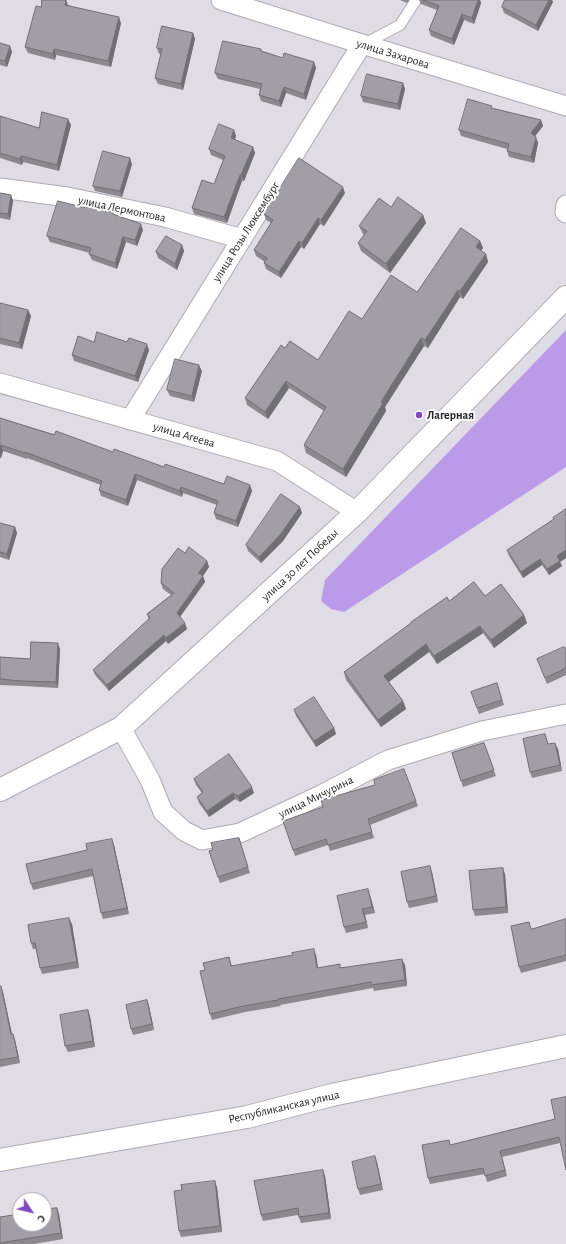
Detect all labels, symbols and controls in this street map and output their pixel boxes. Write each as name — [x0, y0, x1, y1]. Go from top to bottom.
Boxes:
street label: улица Захарова — [355, 36, 431, 72]
street label: улица Розы Люксембург — [209, 179, 283, 285]
street label: улица Лермонтова — [77, 193, 167, 225]
place label: Лагерная — [427, 408, 474, 422]
marker: Лагерная — [414, 410, 424, 420]
street label: улица Агеева — [152, 419, 216, 451]
street label: улица 30 лет Победы — [259, 526, 341, 604]
street label: улица Мичурина — [276, 773, 356, 821]
street label: Республиканская улица — [227, 1087, 341, 1127]
north arrow — [12, 1192, 52, 1232]
text: С — [35, 1213, 48, 1224]

